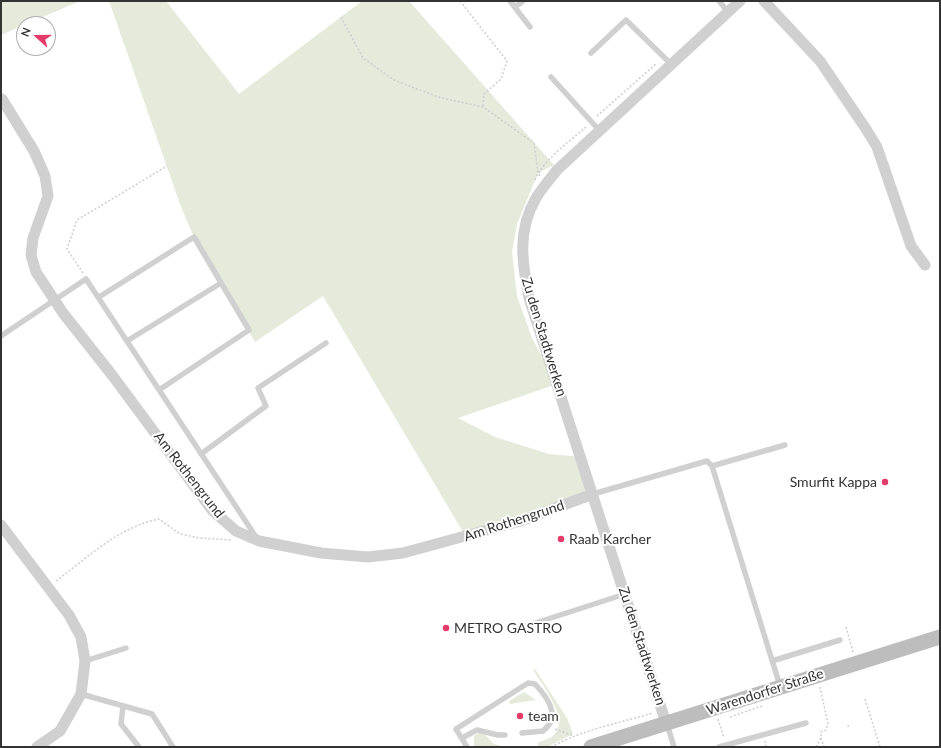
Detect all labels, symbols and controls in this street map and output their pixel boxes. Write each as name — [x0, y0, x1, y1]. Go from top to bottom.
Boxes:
north arrow — [16, 16, 56, 56]
text: N — [18, 26, 33, 38]
street label: Zu den Stadtwerken — [518, 275, 570, 399]
street label: Am Rothengrund — [150, 429, 228, 521]
place label: Smurfit Kappa — [790, 474, 877, 490]
marker: Smurfit Kappa — [880, 477, 890, 487]
street label: Am Rothengrund — [462, 497, 566, 545]
place label: Raab Karcher — [569, 531, 651, 547]
marker: Raab Karcher — [556, 534, 566, 544]
street label: Zu den Stadtwerken — [615, 585, 669, 707]
place label: METRO GASTRO — [454, 620, 562, 636]
marker: METRO GASTRO — [441, 623, 451, 633]
street label: Warendorfer Straße — [704, 665, 826, 719]
place label: team — [528, 708, 559, 724]
marker: team — [515, 711, 525, 721]

